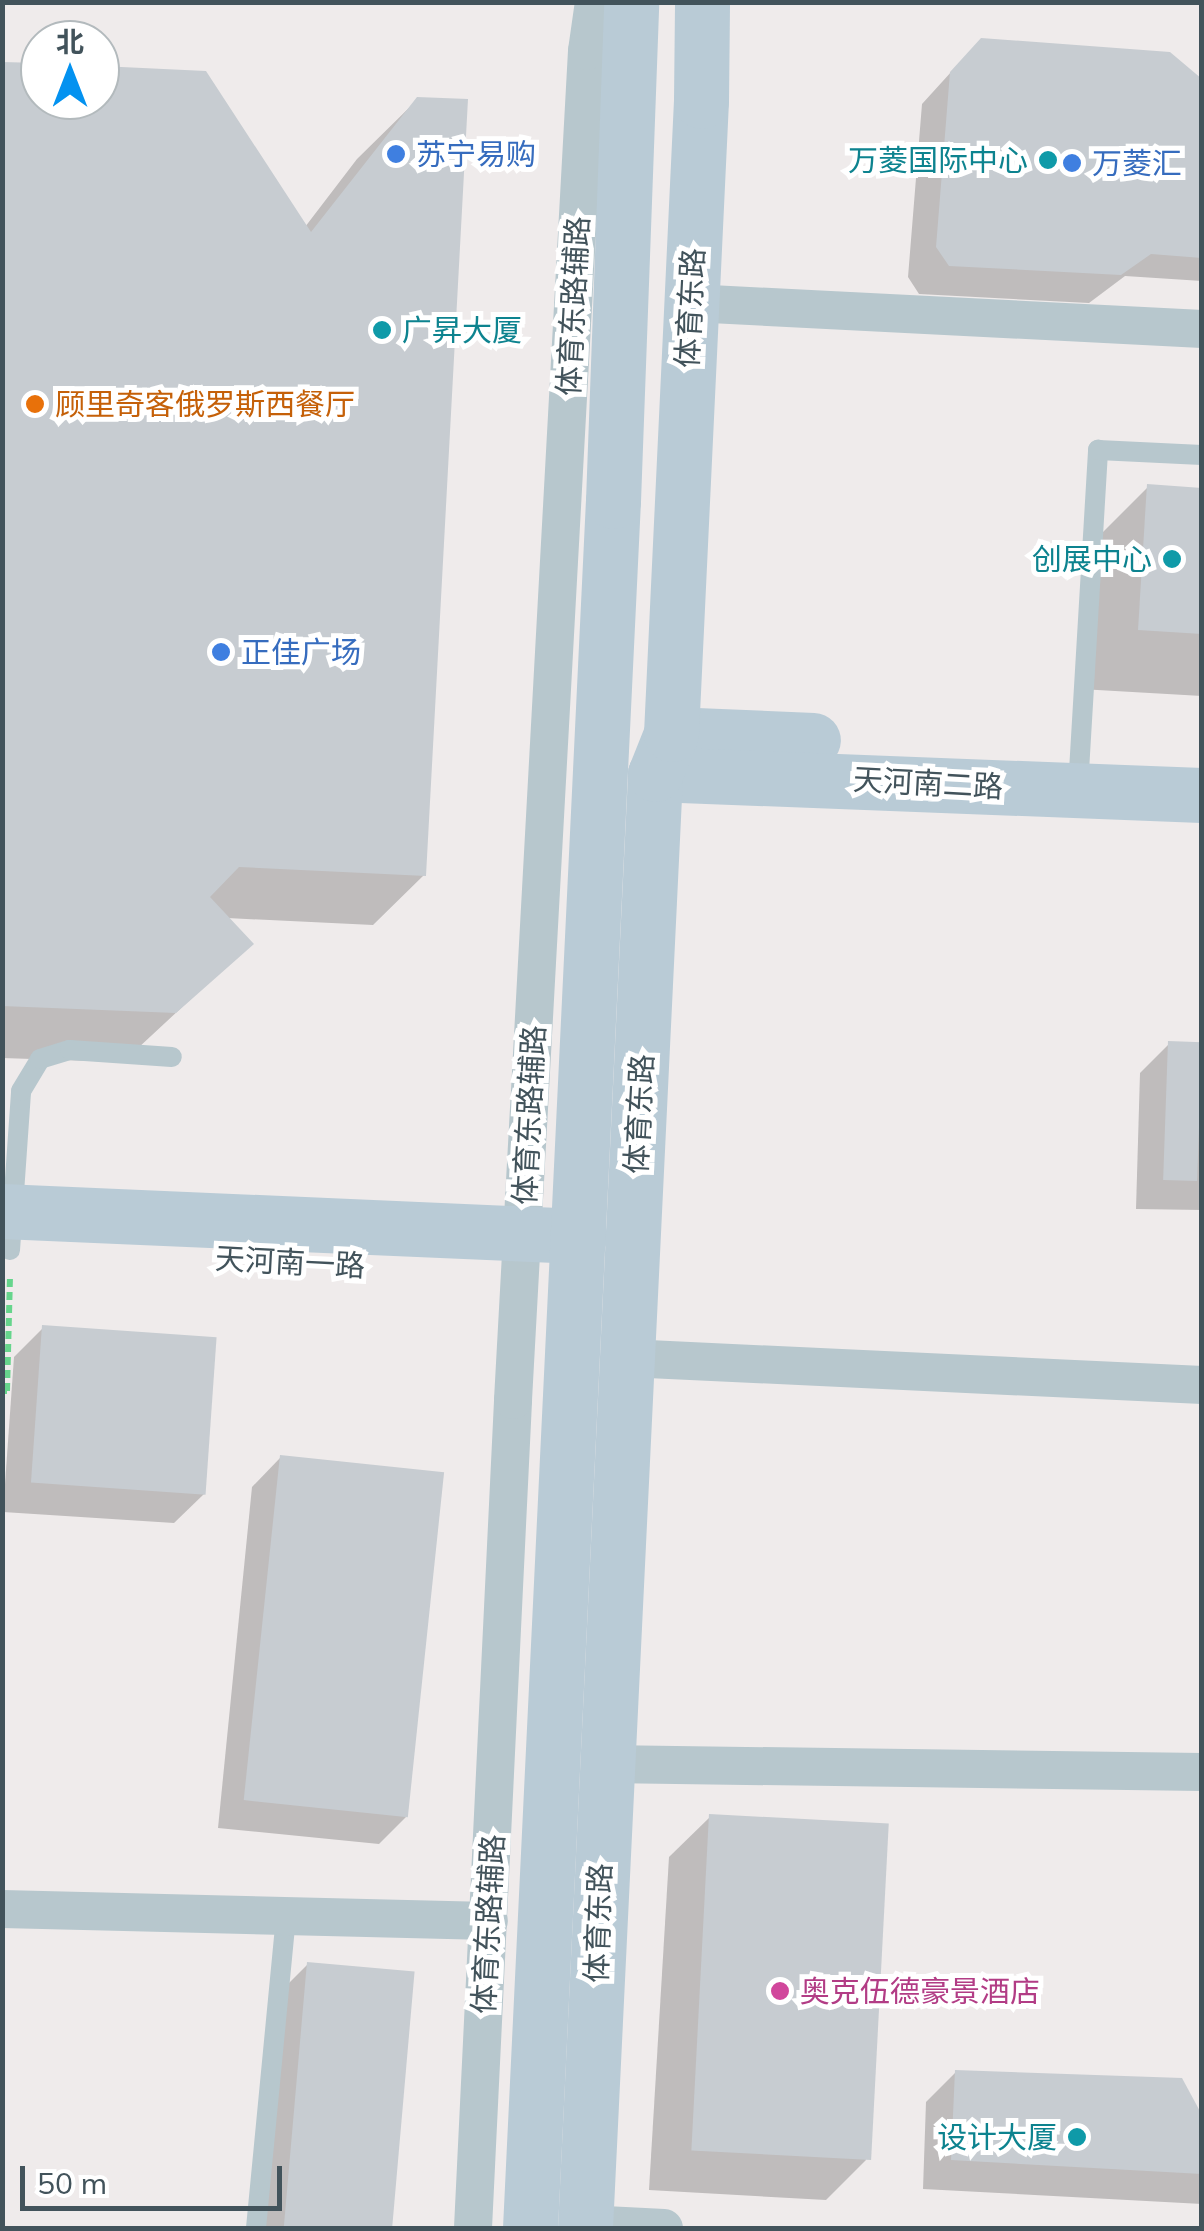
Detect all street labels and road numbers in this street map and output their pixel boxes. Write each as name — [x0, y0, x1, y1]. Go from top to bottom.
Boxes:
street label: 体育东路辅路 — [550, 215, 596, 397]
street label: 体育东路 — [669, 247, 711, 369]
street label: 天河南二路 — [852, 761, 1004, 805]
street label: 体育东路辅路 — [506, 1024, 552, 1206]
street label: 体育东路 — [618, 1053, 660, 1175]
street label: 天河南一路 — [214, 1240, 366, 1284]
street label: 体育东路辅路 — [465, 1833, 511, 2015]
street label: 体育东路 — [578, 1862, 618, 1984]

